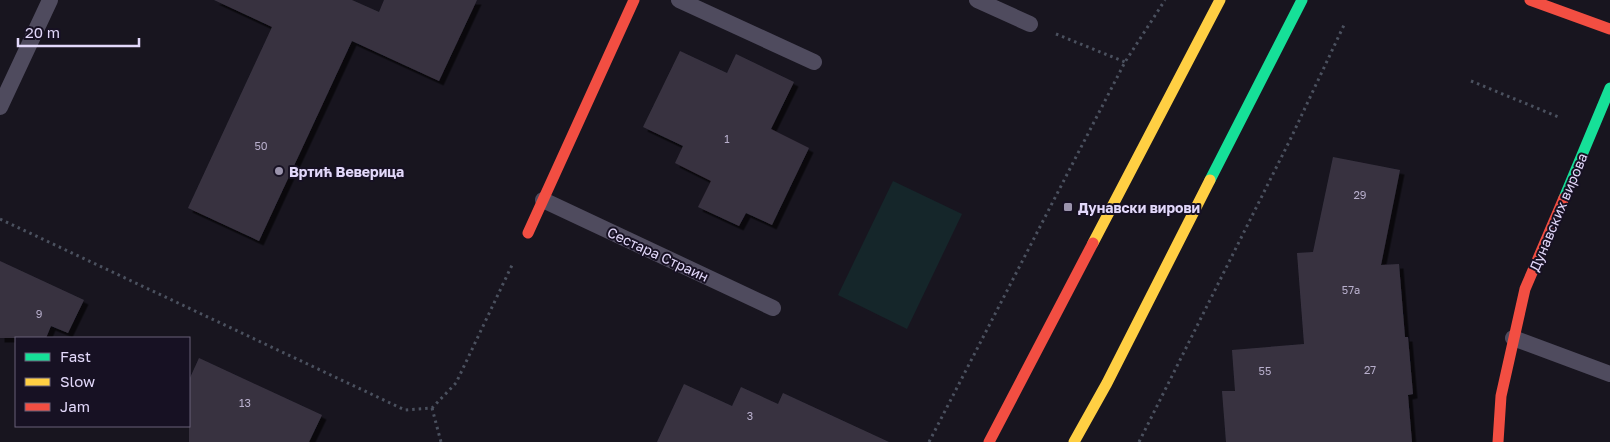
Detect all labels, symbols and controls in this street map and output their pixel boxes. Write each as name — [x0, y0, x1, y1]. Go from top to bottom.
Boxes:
scale bar — [18, 15, 139, 47]
text: 20 m — [25, 23, 60, 41]
house number: 1 — [724, 132, 730, 145]
house number: 50 — [254, 139, 268, 152]
street label: Дунавских вирова — [1525, 150, 1591, 274]
place label: Вртић Веверица — [289, 163, 404, 180]
marker: Вртић Веверица — [273, 165, 285, 177]
house number: 29 — [1353, 188, 1367, 201]
place label: Дунавски вирови — [1078, 199, 1200, 216]
marker: Дунавски вирови — [1062, 201, 1074, 213]
street label: Сестара Страин — [605, 223, 711, 285]
house number: 57a — [1342, 283, 1360, 296]
house number: 9 — [36, 307, 42, 320]
legend — [15, 337, 190, 427]
text: Fast — [60, 347, 91, 365]
house number: 27 — [1364, 363, 1376, 376]
house number: 55 — [1259, 364, 1271, 377]
text: Slow — [60, 372, 95, 390]
house number: 13 — [239, 396, 251, 409]
text: Jam — [60, 397, 90, 415]
house number: 3 — [747, 409, 753, 422]

